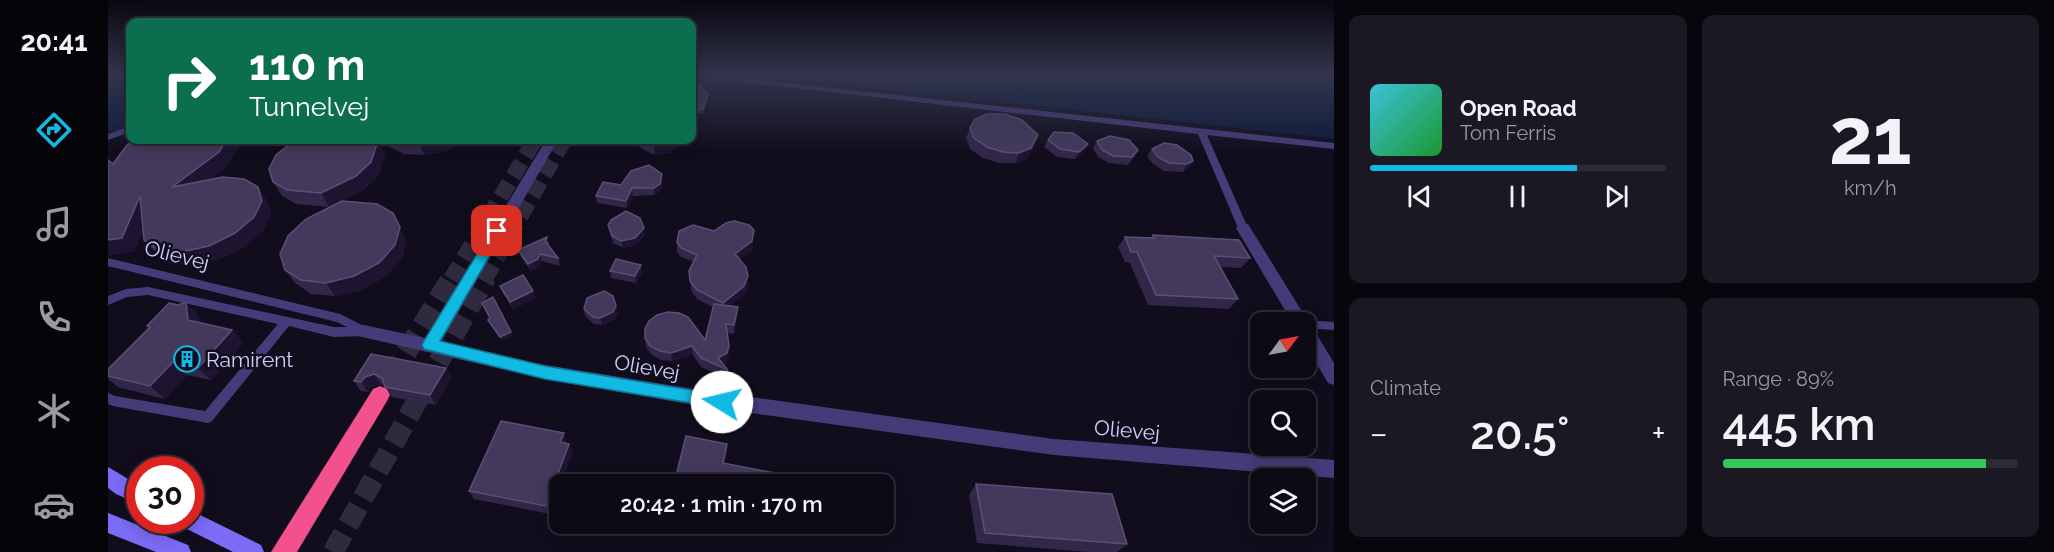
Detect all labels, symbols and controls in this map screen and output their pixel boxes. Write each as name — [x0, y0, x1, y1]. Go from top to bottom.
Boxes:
text: 20:41 — [20, 26, 88, 57]
text: 110 m — [249, 41, 365, 90]
icon: right — [150, 42, 228, 120]
text: Tunnelvej — [249, 91, 369, 122]
text: 21 — [1829, 91, 1912, 182]
text: Open Road — [1460, 95, 1577, 121]
icon: directions — [33, 109, 75, 151]
text: Tom Ferris — [1460, 121, 1556, 145]
text: km/h — [1844, 176, 1897, 200]
icon: previous — [1403, 180, 1436, 213]
icon: pause — [1501, 180, 1534, 213]
icon: next — [1600, 180, 1633, 213]
icon: music — [33, 203, 75, 245]
pin — [471, 205, 522, 256]
icon: arrive — [480, 214, 513, 247]
street label: Olievej — [142, 235, 212, 275]
icon: phone — [33, 296, 75, 338]
north arrow — [1250, 312, 1316, 378]
map controls — [1250, 312, 1316, 534]
building icon: Ramirent — [172, 344, 202, 374]
place label: Ramirent — [206, 347, 293, 372]
street label: Olievej — [612, 349, 682, 385]
text: Range · 89% — [1723, 367, 1834, 391]
position arrow — [690, 370, 754, 434]
text: Climate — [1370, 376, 1441, 400]
icon: climate — [33, 390, 75, 432]
button: search — [1250, 390, 1316, 456]
text: 445 km — [1723, 398, 1876, 451]
text: 20.5° — [1470, 407, 1569, 460]
text: − — [1370, 414, 1388, 453]
text: + — [1652, 414, 1665, 453]
street label: Olievej — [1093, 415, 1161, 445]
speed limit sign: 30 — [126, 456, 204, 534]
button: layers — [1250, 468, 1316, 534]
icon: car — [33, 484, 75, 526]
text: 20:42 · 1 min · 170 m — [620, 491, 823, 517]

